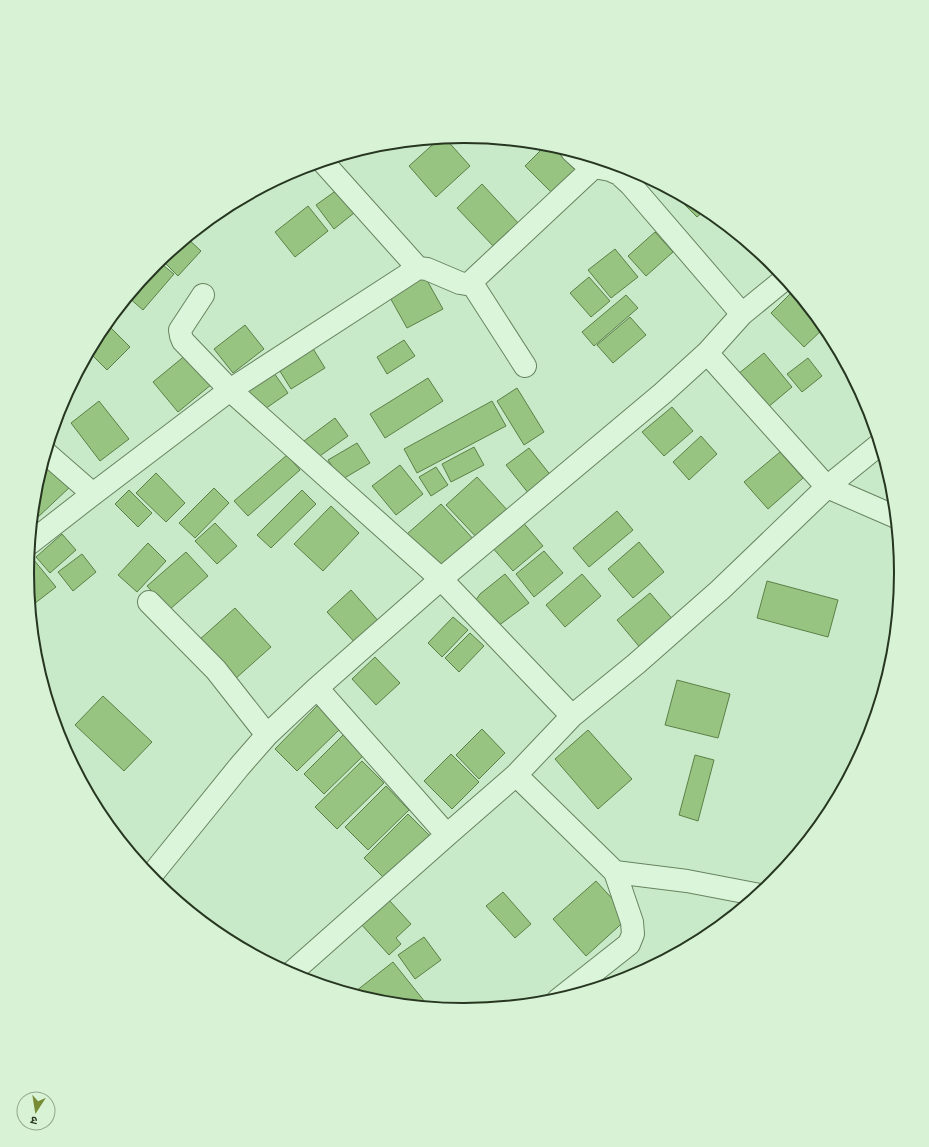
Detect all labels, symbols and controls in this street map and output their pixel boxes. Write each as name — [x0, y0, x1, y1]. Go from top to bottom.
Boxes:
north arrow — [16, 1091, 56, 1131]
text: उ — [29, 1113, 39, 1128]

